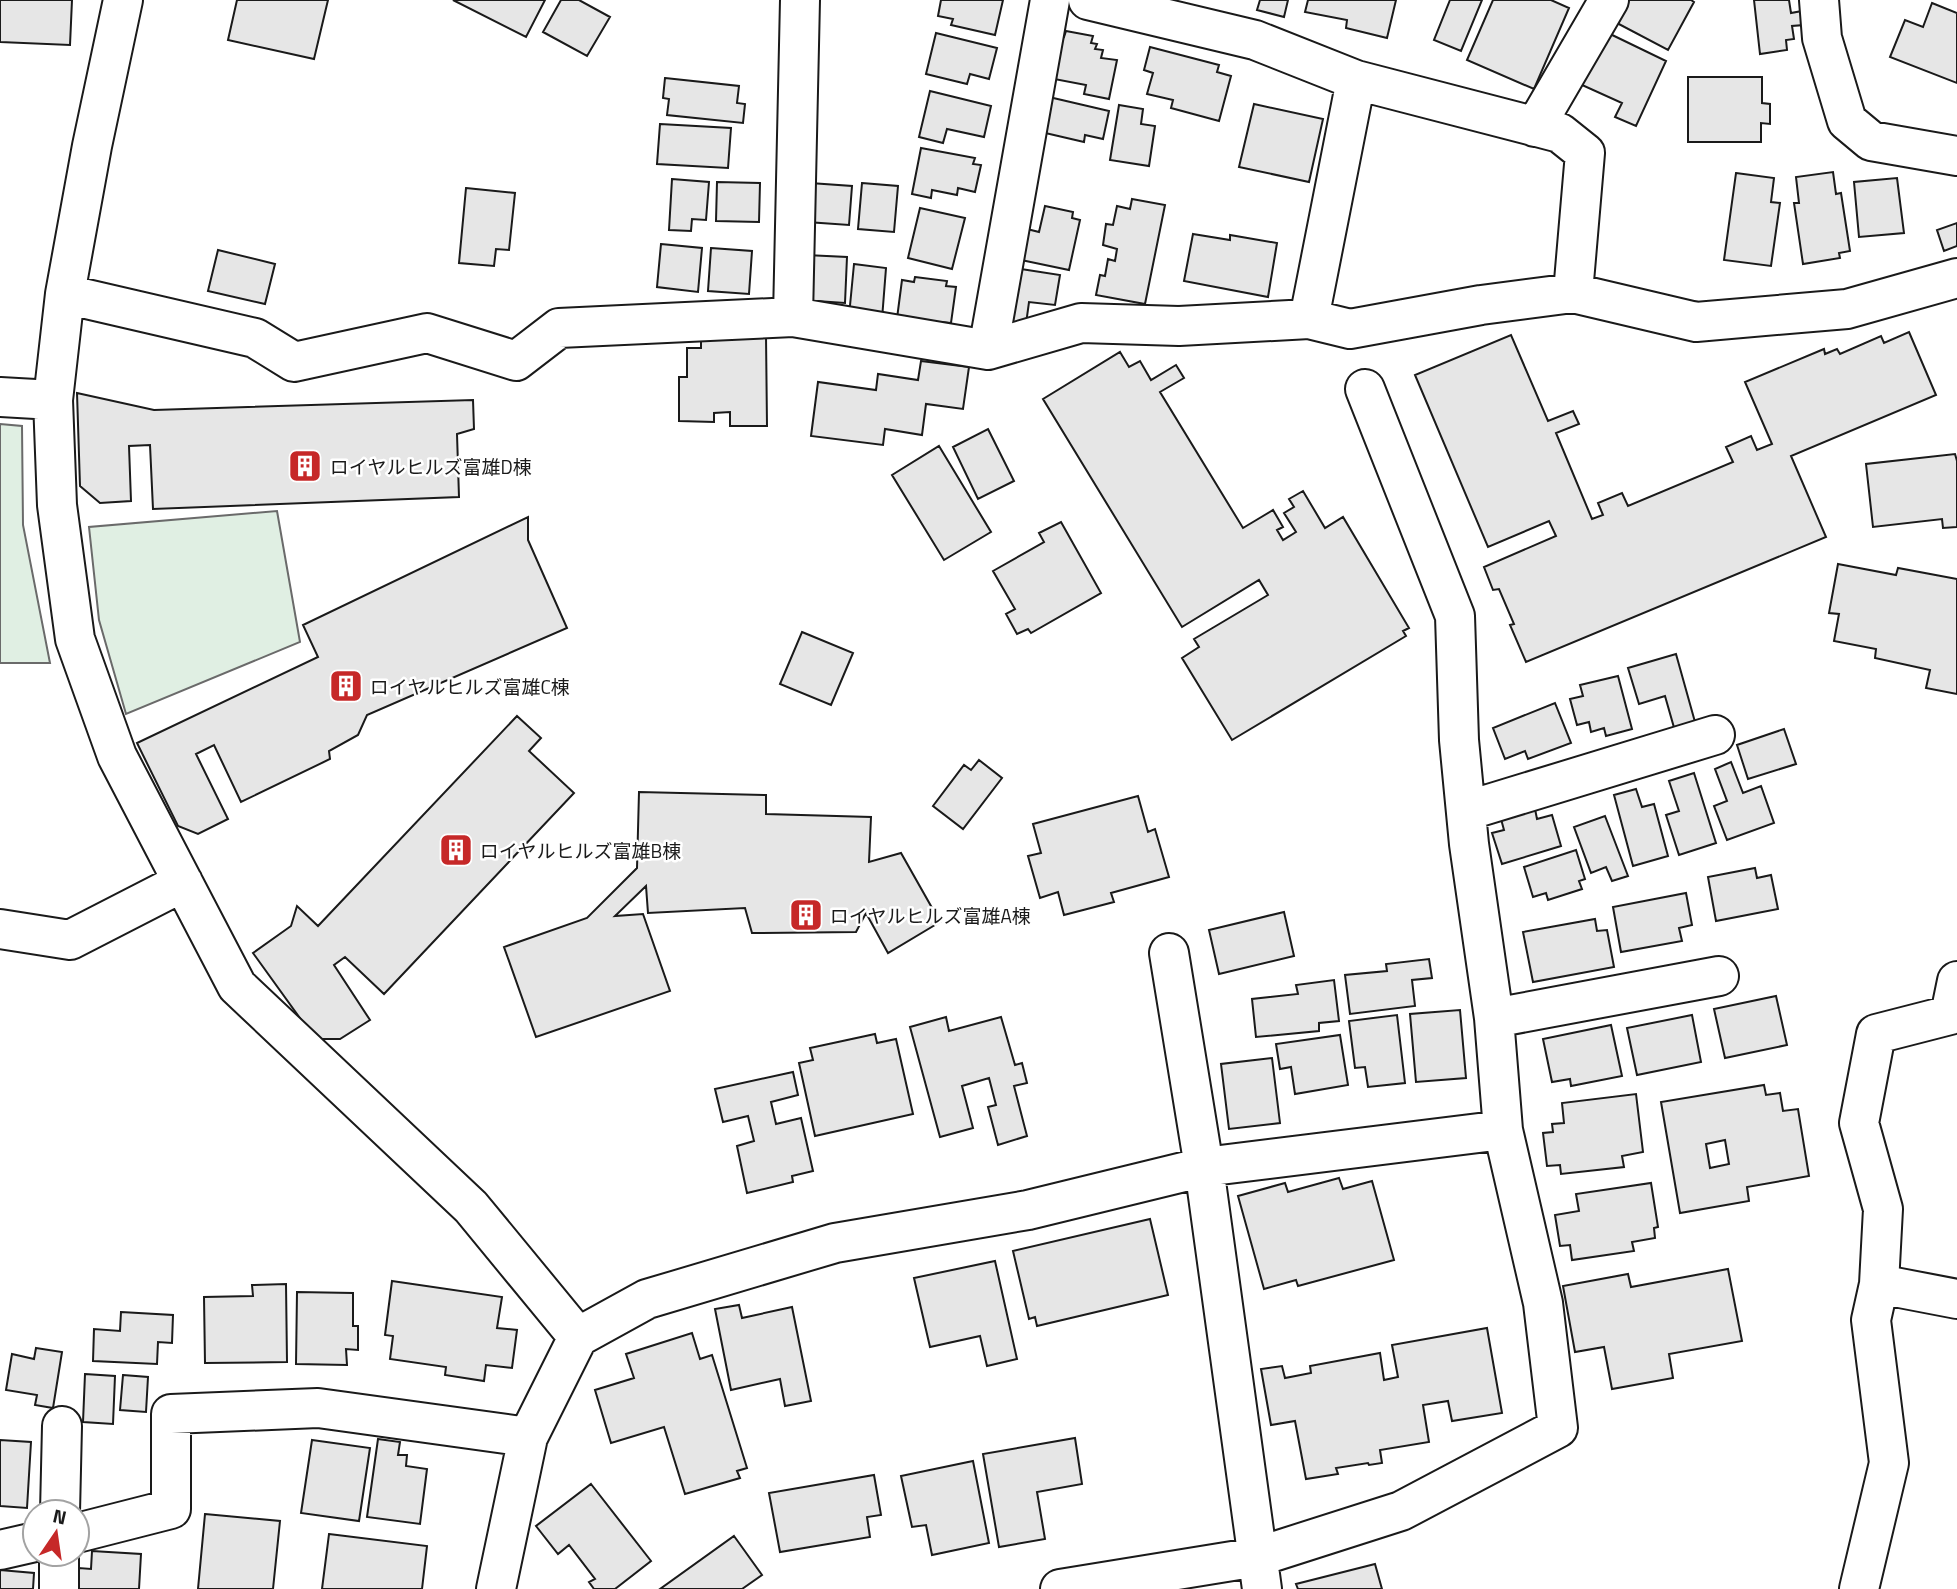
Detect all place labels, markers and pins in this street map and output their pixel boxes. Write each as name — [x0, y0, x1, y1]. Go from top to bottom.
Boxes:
building icon: ロイヤルヒルズ富雄D棟 — [286, 447, 324, 485]
place label: ロイヤルヒルズ富雄D棟 — [330, 452, 532, 481]
building icon: ロイヤルヒルズ富雄C棟 — [327, 667, 365, 705]
place label: ロイヤルヒルズ富雄C棟 — [370, 672, 570, 701]
building icon: ロイヤルヒルズ富雄B棟 — [437, 831, 475, 869]
place label: ロイヤルヒルズ富雄B棟 — [480, 836, 681, 865]
building icon: ロイヤルヒルズ富雄A棟 — [787, 896, 825, 934]
place label: ロイヤルヒルズ富雄A棟 — [830, 901, 1031, 930]

